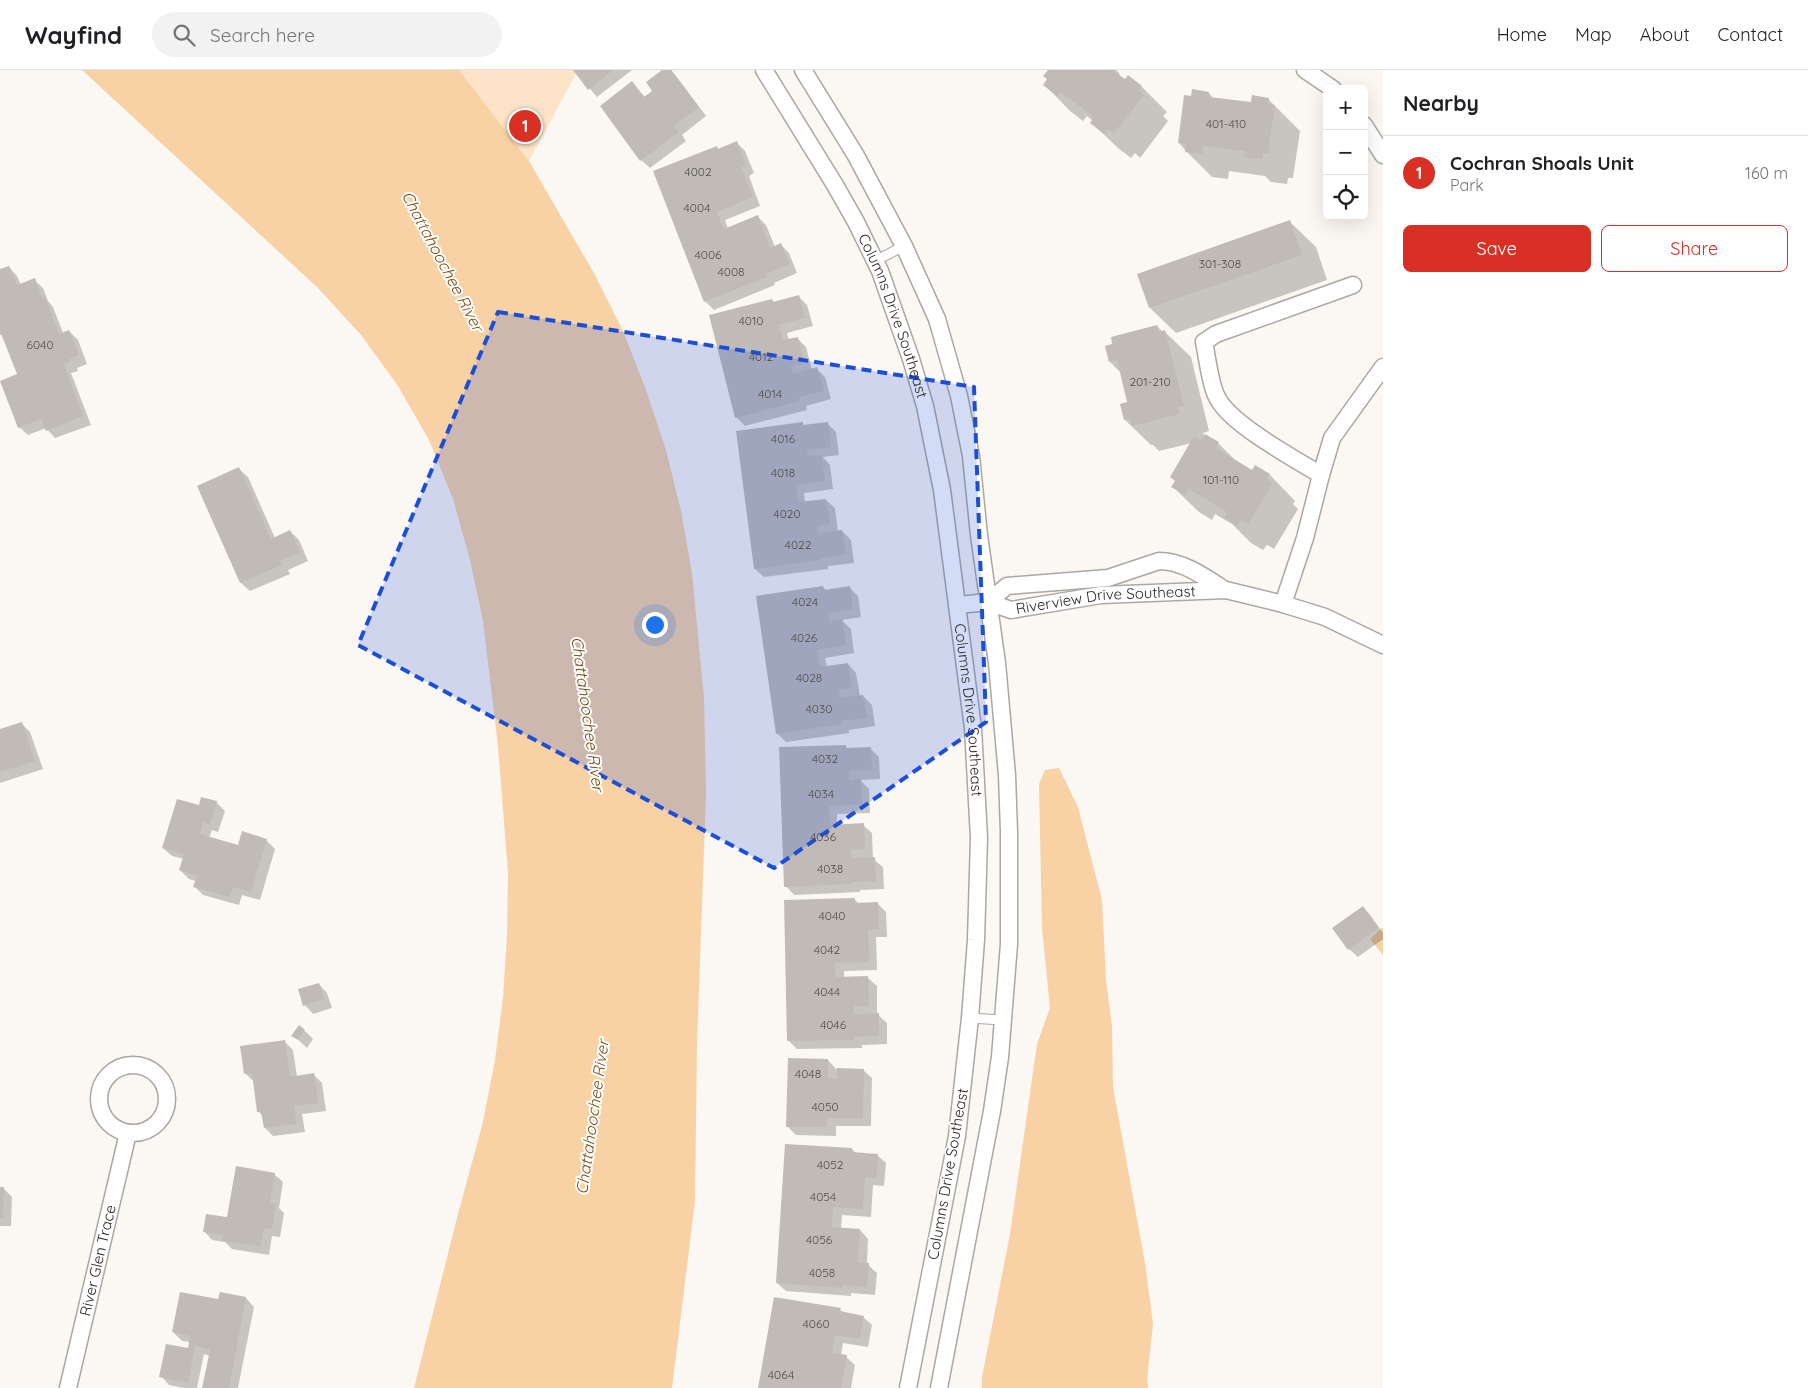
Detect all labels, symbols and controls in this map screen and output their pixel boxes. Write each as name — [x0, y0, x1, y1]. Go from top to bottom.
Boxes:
search box — [152, 12, 502, 57]
text: Wayfind — [25, 20, 122, 50]
icon: search — [170, 21, 198, 49]
text: Search here — [210, 23, 315, 47]
text: Home — [1497, 23, 1547, 46]
text: Map — [1575, 23, 1612, 46]
text: About — [1640, 23, 1690, 46]
text: Contact — [1718, 23, 1783, 46]
map controls — [1323, 85, 1368, 220]
button: + — [1323, 85, 1368, 130]
text: Nearby — [1403, 90, 1479, 116]
pin: 1 — [509, 107, 541, 145]
house number: 401-410 — [1206, 116, 1246, 131]
button: − — [1323, 130, 1368, 175]
text: Cochran Shoals Unit — [1450, 151, 1634, 175]
text: 1 — [1416, 163, 1422, 183]
text: 160 m — [1745, 163, 1788, 183]
house number: 4002 — [684, 164, 712, 179]
button: locate — [1323, 175, 1368, 220]
text: Park — [1450, 175, 1484, 195]
water label: Chattahoochee River — [398, 188, 489, 336]
house number: 4004 — [684, 200, 710, 215]
button: Save — [1403, 225, 1591, 272]
button: Share — [1601, 225, 1788, 272]
street label: Columns Drive Southeast — [854, 230, 932, 400]
house number: 4006 — [694, 247, 722, 262]
house number: 301-308 — [1199, 256, 1241, 271]
house number: 4008 — [717, 264, 745, 279]
house number: 4010 — [738, 313, 764, 328]
house number: 6040 — [26, 337, 54, 352]
house number: 4012 — [749, 349, 774, 364]
house number: 201-210 — [1129, 374, 1171, 389]
house number: 4014 — [758, 386, 782, 401]
house number: 4016 — [771, 431, 796, 446]
house number: 4018 — [771, 465, 795, 480]
house number: 101-110 — [1203, 472, 1239, 487]
house number: 4020 — [773, 506, 801, 521]
house number: 4022 — [785, 537, 812, 552]
street label: Riverview Drive Southeast — [1014, 581, 1196, 618]
house number: 4024 — [792, 594, 818, 609]
your location — [642, 612, 668, 638]
street label: Columns Drive Southeast — [950, 622, 987, 797]
house number: 4026 — [791, 630, 818, 645]
water label: Chattahoochee River — [567, 635, 609, 794]
house number: 4028 — [796, 670, 822, 685]
house number: 4030 — [806, 701, 832, 716]
house number: 4032 — [812, 751, 839, 766]
house number: 4034 — [808, 786, 834, 801]
house number: 4036 — [810, 829, 837, 844]
house number: 4038 — [817, 861, 843, 876]
house number: 4040 — [819, 908, 845, 923]
house number: 4042 — [814, 942, 841, 957]
house number: 4044 — [814, 984, 840, 999]
house number: 4046 — [820, 1017, 847, 1032]
water label: Chattahoochee River — [571, 1037, 613, 1196]
house number: 4048 — [795, 1066, 821, 1081]
street label: Columns Drive Southeast — [923, 1087, 972, 1261]
house number: 4050 — [811, 1099, 839, 1114]
house number: 4052 — [817, 1157, 844, 1172]
house number: 4054 — [810, 1189, 836, 1204]
street label: River Glen Trace — [75, 1203, 120, 1318]
house number: 4056 — [806, 1232, 833, 1247]
house number: 4058 — [809, 1265, 835, 1280]
house number: 4060 — [802, 1316, 830, 1331]
house number: 4064 — [768, 1367, 794, 1382]

